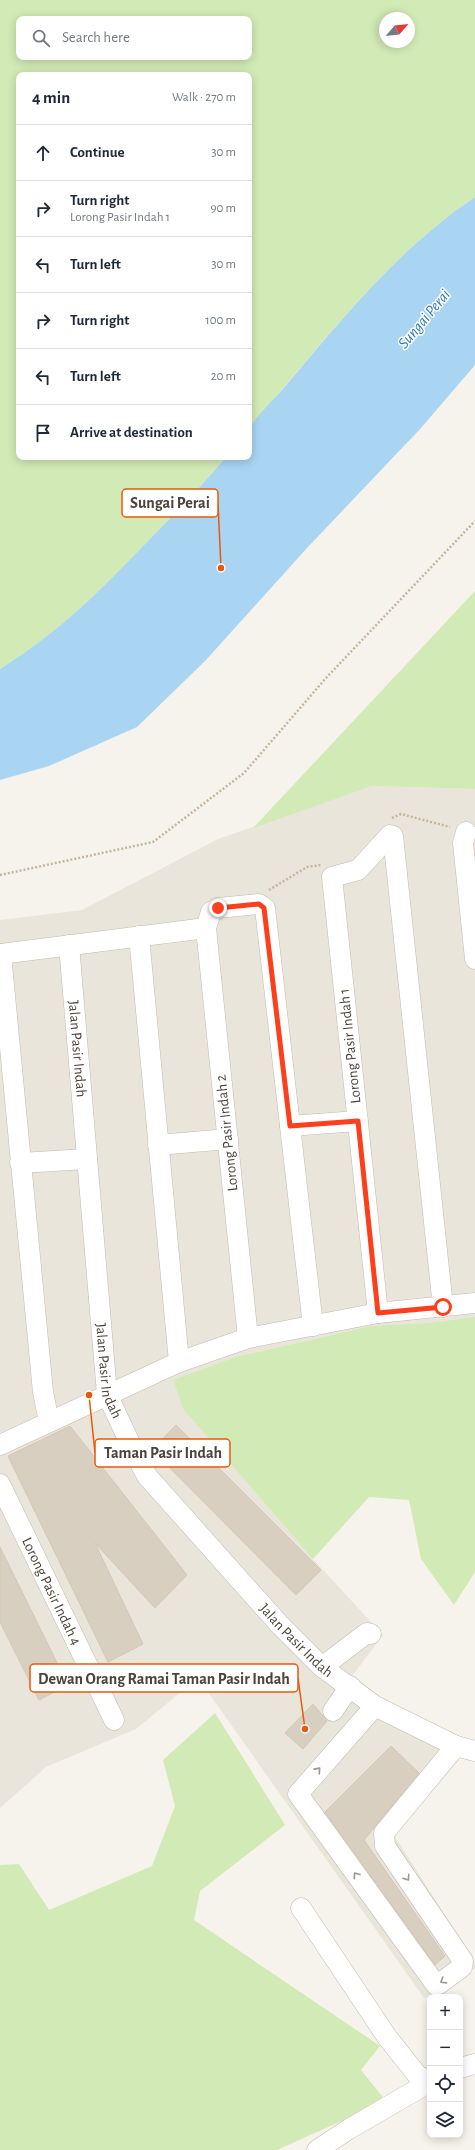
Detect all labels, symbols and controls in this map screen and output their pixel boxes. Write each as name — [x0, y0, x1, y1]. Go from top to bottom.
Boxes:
north arrow — [379, 12, 415, 48]
search box — [16, 16, 252, 60]
icon: search — [30, 27, 52, 49]
text: Search here — [62, 30, 130, 45]
text: 4 min — [32, 89, 70, 106]
text: Walk · 270 m — [172, 91, 236, 104]
icon: ahead — [32, 142, 54, 164]
text: Continue — [70, 145, 125, 160]
text: 30 m — [211, 146, 236, 159]
text: Turn right — [70, 193, 129, 208]
icon: right — [32, 198, 54, 220]
text: 90 m — [210, 202, 236, 215]
text: Lorong Pasir Indah 1 — [70, 211, 170, 224]
icon: left — [32, 254, 54, 276]
text: Turn left — [70, 257, 121, 272]
text: 30 m — [211, 258, 236, 271]
water label: Sungai Perai — [395, 286, 453, 351]
icon: right — [32, 310, 54, 332]
text: Turn right — [70, 313, 129, 328]
text: 100 m — [205, 314, 236, 327]
icon: left — [32, 366, 54, 388]
text: Turn left — [70, 369, 121, 384]
text: 20 m — [211, 370, 236, 383]
icon: arrive — [32, 422, 54, 444]
text: Arrive at destination — [70, 425, 193, 440]
callout: Sungai Perai — [122, 489, 218, 517]
text: Sungai Perai — [130, 495, 210, 511]
route end — [209, 899, 227, 917]
street label: Lorong Pasir Indah 1 — [337, 988, 363, 1104]
street label: Jalan Pasir Indah — [66, 1000, 89, 1098]
street label: Lorong Pasir Indah 2 — [213, 1074, 241, 1192]
route start — [434, 1298, 452, 1316]
street label: Jalan Pasir Indah — [94, 1322, 125, 1421]
callout: Taman Pasir Indah — [95, 1439, 230, 1467]
text: Taman Pasir Indah — [104, 1445, 222, 1461]
street label: Lorong Pasir Indah 4 — [19, 1535, 84, 1647]
street label: Jalan Pasir Indah — [257, 1601, 336, 1680]
callout: Dewan Orang Ramai Taman Pasir Indah — [30, 1664, 298, 1692]
text: Dewan Orang Ramai Taman Pasir Indah — [38, 1671, 290, 1687]
one-way arrow — [313, 1768, 320, 1775]
one-way arrow — [353, 1872, 361, 1879]
one-way arrow — [402, 1874, 409, 1881]
one-way arrow — [440, 1976, 447, 1983]
map controls — [427, 1994, 463, 2138]
button: + — [427, 1994, 463, 2030]
button: − — [427, 2030, 463, 2066]
button: locate — [427, 2066, 463, 2102]
button: layers — [427, 2102, 463, 2138]

